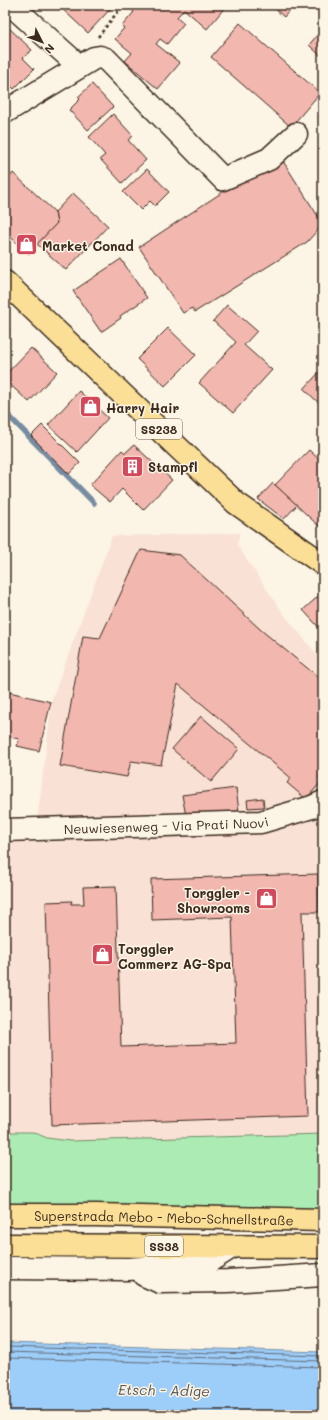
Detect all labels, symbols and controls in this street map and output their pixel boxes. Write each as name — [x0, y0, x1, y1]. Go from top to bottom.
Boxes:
north arrow — [22, 22, 62, 62]
text: N — [41, 41, 58, 57]
shop icon: Market Conad — [14, 232, 40, 258]
place label: Market Conad — [42, 237, 134, 254]
shop icon: Harry Hair — [78, 394, 104, 420]
place label: Harry Hair — [106, 399, 180, 417]
road number: SS238 — [136, 419, 182, 439]
building icon: Stampfl — [119, 453, 145, 479]
place label: Stampfl — [148, 458, 197, 475]
street label: Neuwiesenweg - Via Prati Nuovi — [63, 812, 270, 837]
place label: Torggler - Showrooms — [177, 884, 250, 916]
shop icon: Torggler - Showrooms — [253, 886, 279, 912]
place label: Torggler Commerz AG-Spa — [118, 940, 232, 972]
shop icon: Torggler Commerz AG-Spa — [90, 942, 116, 968]
street label: Superstrada Mebo - Mebo-Schnellstraße — [34, 1207, 294, 1228]
road number: SS38 — [145, 1236, 183, 1256]
water label: Etsch - Adige — [118, 1380, 210, 1400]

